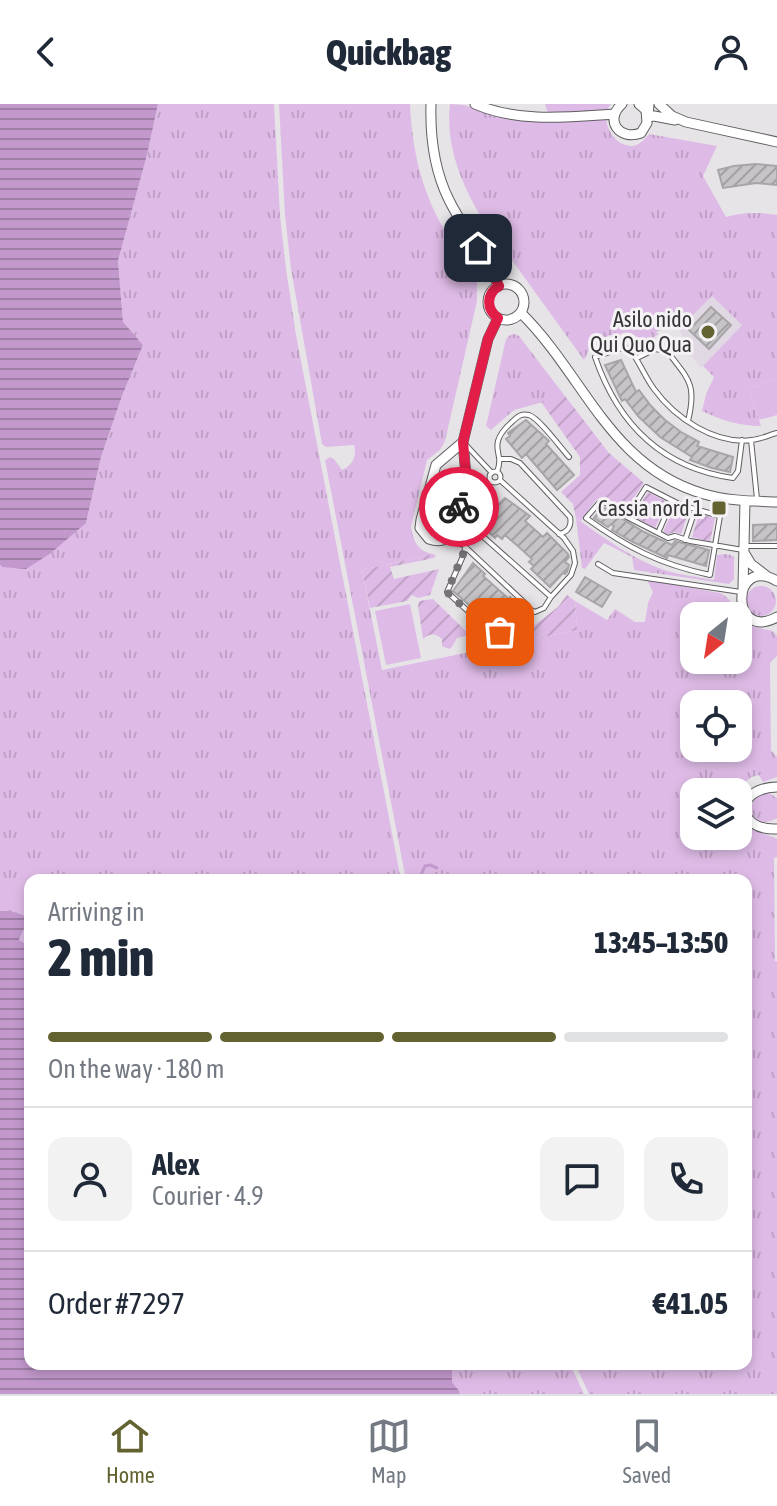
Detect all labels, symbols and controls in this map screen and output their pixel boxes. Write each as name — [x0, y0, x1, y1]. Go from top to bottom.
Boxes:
icon: back — [24, 30, 68, 74]
icon: person — [709, 30, 753, 74]
text: Quickbag — [326, 31, 451, 73]
pin — [444, 214, 512, 282]
icon: home — [456, 226, 500, 270]
place label: Asilo nido Qui Quo Qua — [590, 306, 692, 357]
marker: Asilo nido Qui Quo Qua — [699, 323, 717, 341]
courier — [419, 467, 499, 547]
icon: bike — [437, 485, 481, 529]
place label: Cassia nord 1 — [598, 495, 703, 521]
marker: Cassia nord 1 — [710, 499, 728, 517]
pin — [466, 598, 534, 666]
north arrow — [680, 602, 752, 674]
map controls — [680, 602, 752, 850]
icon: bag — [478, 610, 522, 654]
button: locate — [680, 690, 752, 762]
button: layers — [680, 778, 752, 850]
text: Arriving in — [48, 897, 145, 927]
text: 13:45–13:50 — [594, 925, 728, 959]
text: 2 min — [48, 927, 154, 987]
text: On the way · 180 m — [48, 1054, 225, 1084]
button: person — [48, 1137, 132, 1221]
button: chat — [540, 1137, 624, 1221]
button: phone — [644, 1137, 728, 1221]
text: Alex — [152, 1147, 200, 1181]
text: Courier · 4.9 — [152, 1181, 263, 1211]
text: Order #7297 — [48, 1286, 185, 1320]
text: €41.05 — [653, 1286, 728, 1320]
tab: Home — [106, 1414, 155, 1488]
tab: Map — [367, 1414, 411, 1488]
tab: Saved — [622, 1414, 671, 1488]

